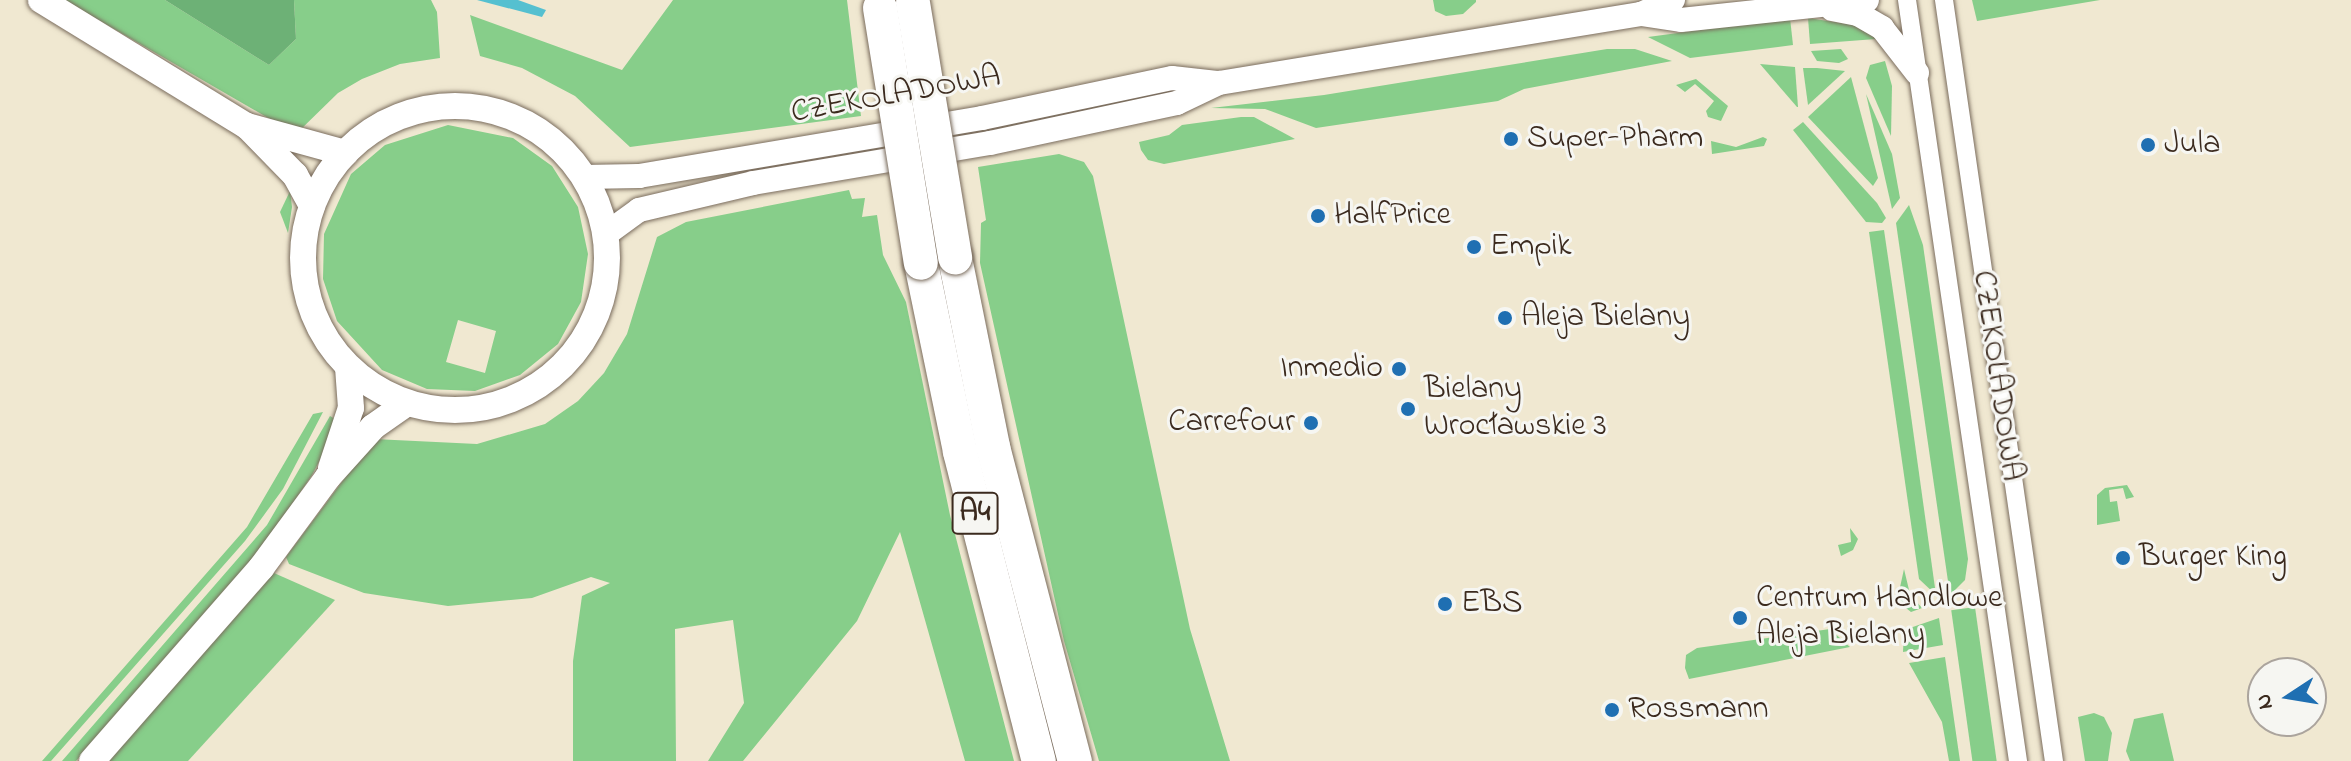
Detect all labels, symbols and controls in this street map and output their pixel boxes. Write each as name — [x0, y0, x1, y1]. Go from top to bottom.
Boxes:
street label: CZEKOLADOWA — [788, 59, 1004, 133]
place label: Super-Pharm — [1527, 120, 1703, 158]
place label: Jula — [2164, 126, 2220, 164]
marker: Super-Pharm — [1502, 130, 1520, 148]
marker: Jula — [2139, 136, 2157, 154]
place label: HalfPrice — [1334, 197, 1451, 235]
marker: HalfPrice — [1309, 207, 1327, 225]
place label: Empik — [1490, 228, 1571, 266]
marker: Empik — [1465, 238, 1483, 256]
street label: CZEKOLADOWA — [1962, 268, 2030, 484]
place label: Aleja Bielany — [1521, 299, 1690, 337]
marker: Aleja Bielany — [1496, 309, 1514, 327]
place label: Inmedio — [1280, 350, 1383, 388]
marker: Inmedio — [1390, 360, 1408, 378]
place label: Bielany Wrocławskie 3 — [1424, 372, 1607, 447]
marker: Bielany Wrocławskie 3 — [1399, 400, 1417, 418]
place label: Carrefour — [1168, 404, 1295, 442]
marker: Carrefour — [1302, 414, 1320, 432]
road number: A4 — [951, 487, 999, 539]
place label: Burger King — [2139, 539, 2287, 577]
marker: Burger King — [2114, 549, 2132, 567]
place label: Centrum Handlowe Aleja Bielany — [1756, 581, 2002, 656]
place label: EBS — [1461, 585, 1522, 623]
marker: EBS — [1436, 595, 1454, 613]
marker: Centrum Handlowe Aleja Bielany — [1731, 609, 1749, 627]
north arrow — [2247, 657, 2327, 737]
place label: Rossmann — [1628, 691, 1769, 729]
text: N — [2248, 691, 2283, 712]
marker: Rossmann — [1603, 701, 1621, 719]

